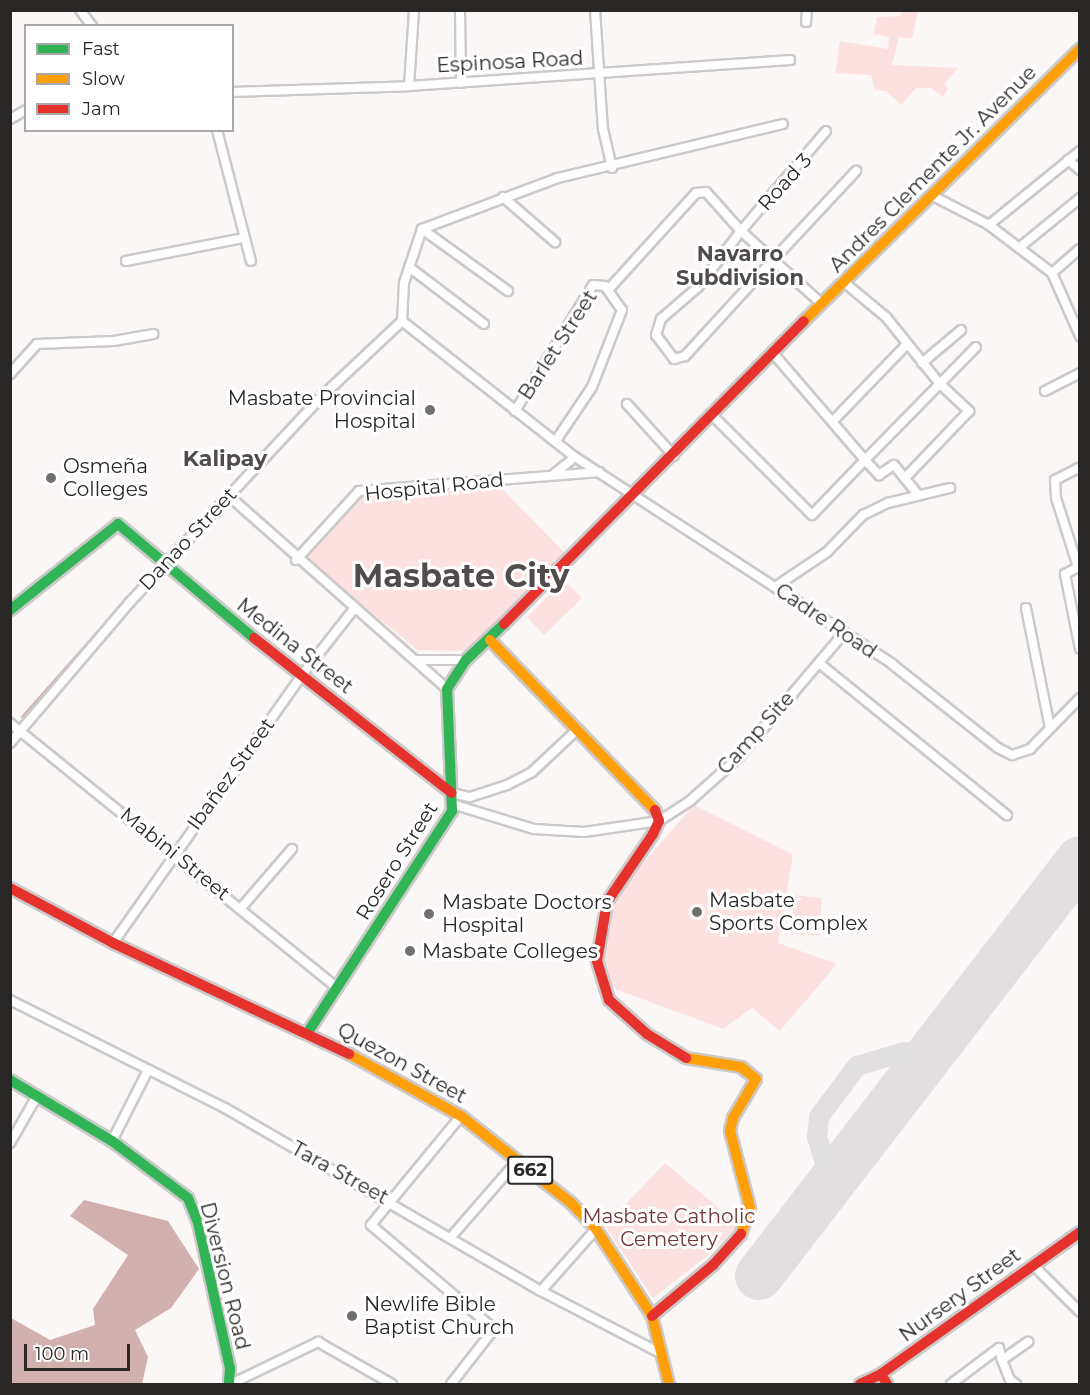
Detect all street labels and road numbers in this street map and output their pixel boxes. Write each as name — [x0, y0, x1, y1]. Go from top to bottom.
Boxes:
street label: Espinosa Road — [436, 46, 584, 78]
street label: Andres Clemente Jr. Avenue — [825, 61, 1041, 277]
street label: Road 3 — [753, 148, 817, 216]
street label: Barlet Street — [514, 286, 602, 404]
street label: Hospital Road — [363, 468, 505, 506]
street label: Danao Street — [134, 483, 242, 595]
street label: Cadre Road — [771, 578, 881, 664]
street label: Medina Street — [232, 593, 358, 699]
street label: Camp Site — [713, 687, 799, 779]
street label: Ibañez Street — [182, 713, 280, 835]
street label: Rosero Street — [351, 797, 443, 925]
street label: Mabini Street — [115, 802, 235, 906]
street label: Quezon Street — [333, 1018, 471, 1108]
street label: Tara Street — [287, 1136, 393, 1210]
road number: 662 — [506, 1155, 554, 1185]
street label: Diversion Road — [195, 1200, 255, 1352]
street label: Nursery Street — [895, 1243, 1025, 1347]

